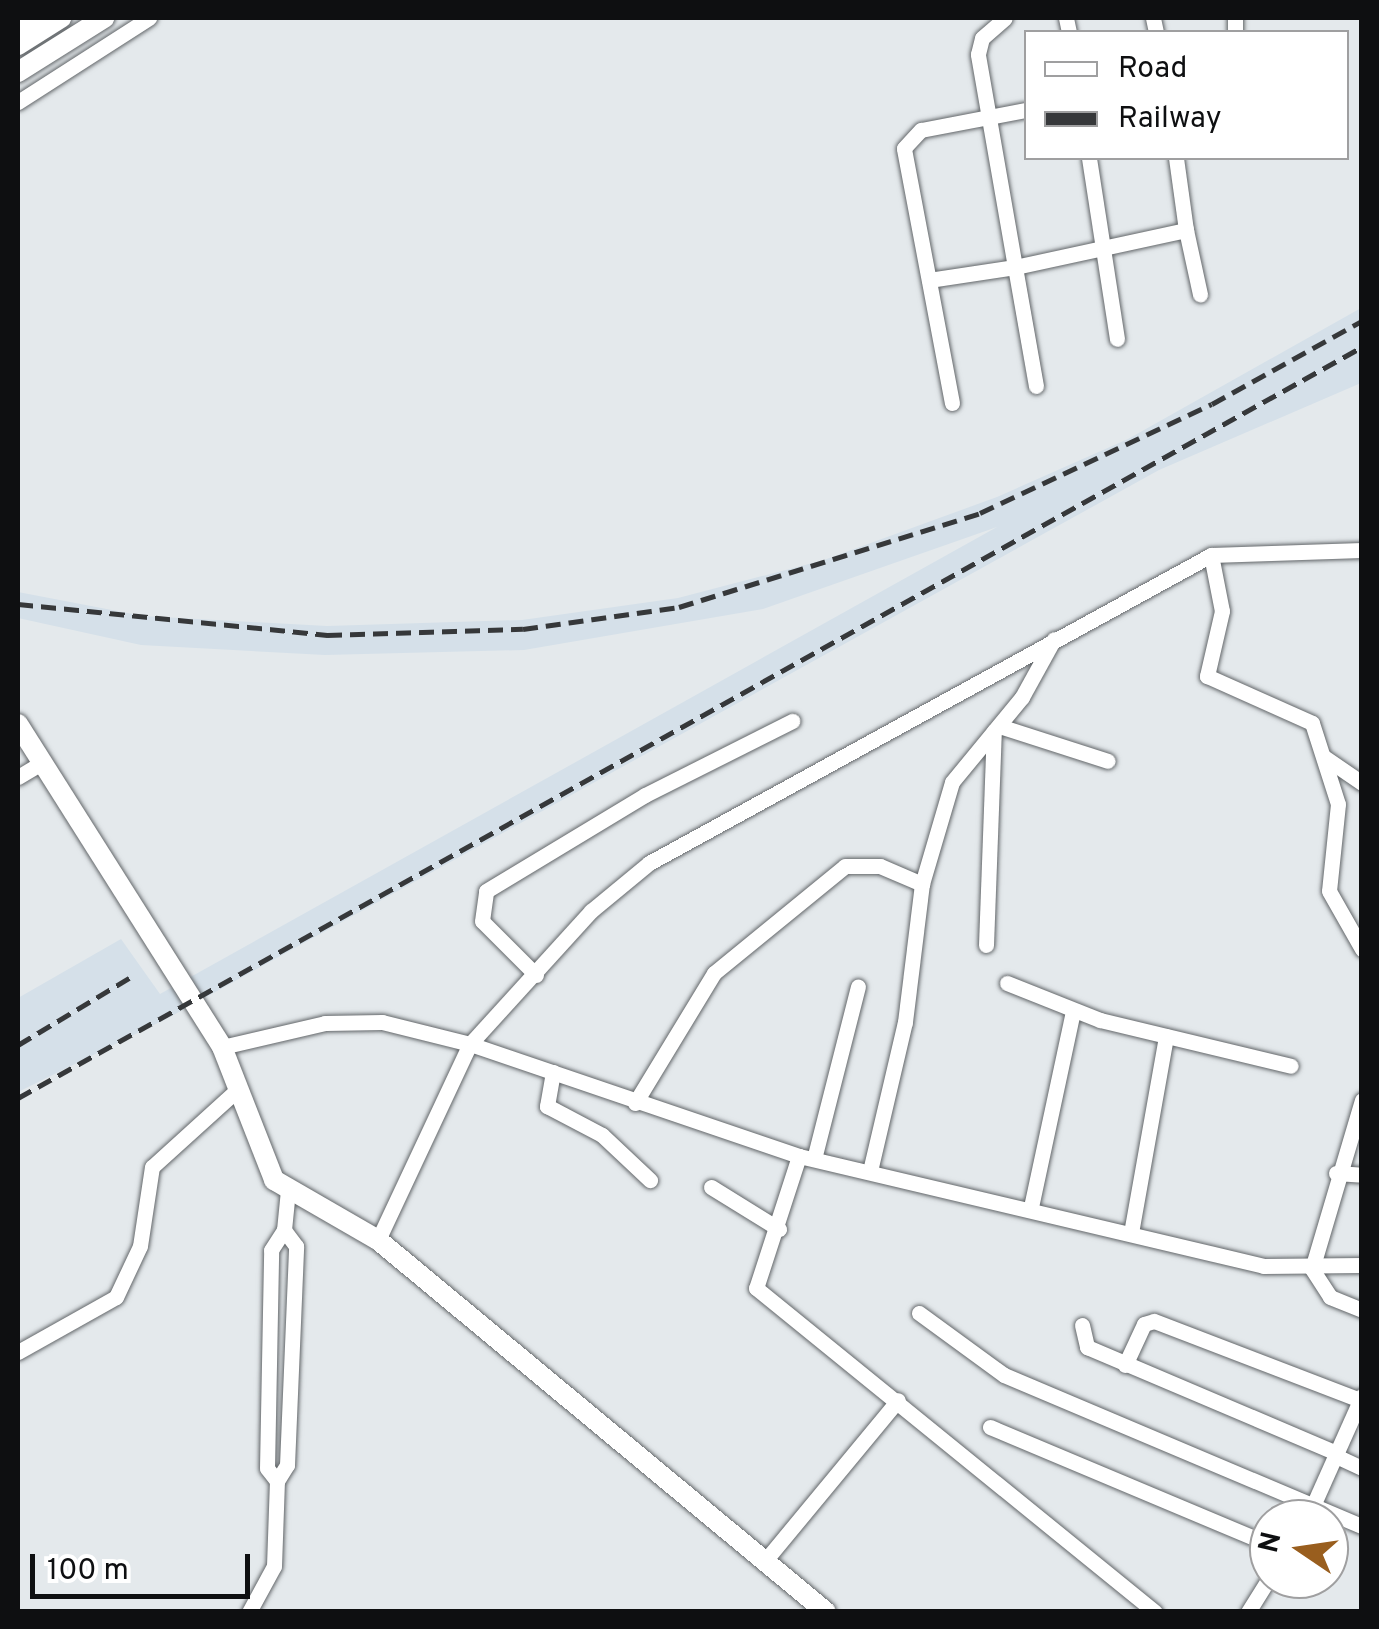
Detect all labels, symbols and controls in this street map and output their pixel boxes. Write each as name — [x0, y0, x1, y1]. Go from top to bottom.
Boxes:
legend — [1024, 30, 1349, 160]
text: Road — [1118, 51, 1187, 88]
text: Railway — [1118, 101, 1222, 138]
north arrow — [1249, 1499, 1349, 1599]
text: N — [1252, 1529, 1292, 1557]
scale bar — [35, 1534, 255, 1596]
text: 100 m — [47, 1553, 129, 1590]

